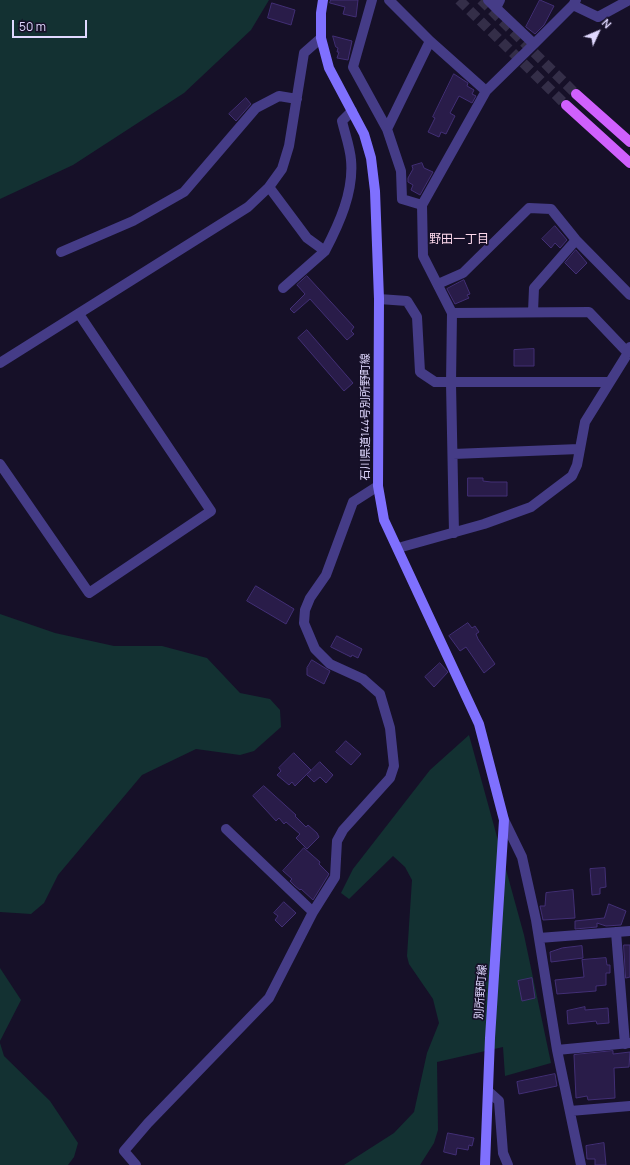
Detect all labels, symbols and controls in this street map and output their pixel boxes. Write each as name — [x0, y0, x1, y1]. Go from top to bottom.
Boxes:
scale bar — [14, 12, 89, 38]
north arrow — [578, 12, 618, 52]
text: N — [599, 15, 615, 31]
text: 50 m — [19, 18, 46, 35]
district label: 野田一丁目 — [429, 233, 489, 247]
street label: 石川県道144号別所野町線 — [359, 353, 373, 481]
street label: 別所野町線 — [472, 964, 490, 1020]

